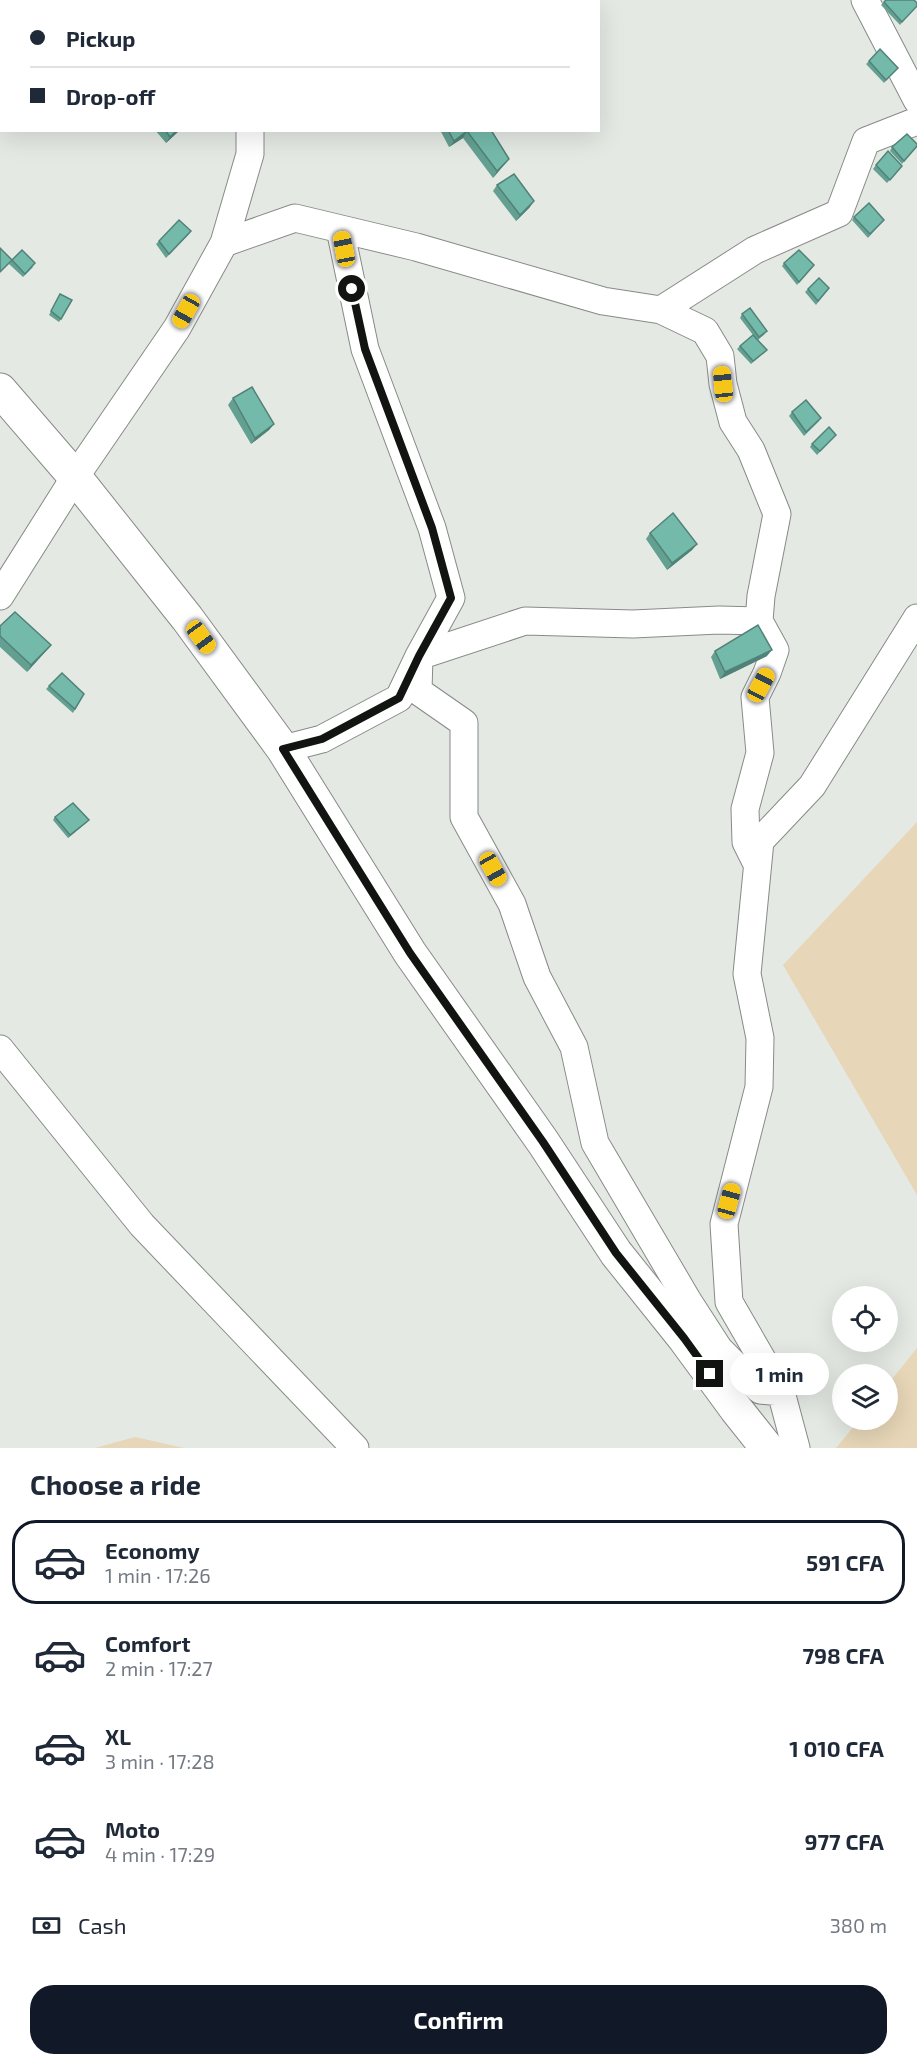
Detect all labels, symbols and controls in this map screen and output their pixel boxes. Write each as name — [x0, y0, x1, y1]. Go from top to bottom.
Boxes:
text: Pickup — [66, 25, 135, 51]
text: Drop-off — [66, 83, 155, 109]
car — [332, 230, 356, 268]
route start — [338, 275, 365, 302]
car — [169, 291, 203, 331]
car — [712, 365, 734, 403]
car — [183, 617, 219, 657]
car — [745, 665, 777, 705]
car — [476, 849, 510, 889]
car — [716, 1181, 742, 1221]
map controls — [832, 1286, 898, 1430]
button: locate — [832, 1286, 898, 1352]
callout: 1 min — [731, 1353, 830, 1395]
route end — [696, 1360, 723, 1387]
text: 1 min — [755, 1362, 804, 1386]
button: layers — [832, 1364, 898, 1430]
text: Choose a ride — [30, 1468, 201, 1500]
icon: car — [33, 1535, 87, 1589]
text: Economy — [105, 1537, 200, 1563]
text: 591 CFA — [806, 1549, 884, 1575]
text: 1 min · 17:26 — [105, 1563, 211, 1587]
icon: car — [33, 1628, 87, 1682]
text: Comfort — [105, 1630, 190, 1656]
text: 798 CFA — [802, 1642, 884, 1668]
text: 2 min · 17:27 — [105, 1656, 213, 1680]
icon: car — [33, 1721, 87, 1775]
text: XL — [105, 1723, 131, 1749]
text: 1 010 CFA — [789, 1735, 884, 1761]
text: 3 min · 17:28 — [105, 1749, 215, 1773]
icon: car — [33, 1814, 87, 1868]
text: Moto — [105, 1816, 160, 1842]
text: 977 CFA — [804, 1828, 884, 1854]
text: 4 min · 17:29 — [105, 1842, 215, 1866]
icon: cash — [30, 1909, 63, 1942]
text: Cash — [78, 1912, 127, 1938]
text: 380 m — [830, 1913, 887, 1937]
button: Confirm — [30, 1985, 887, 2054]

